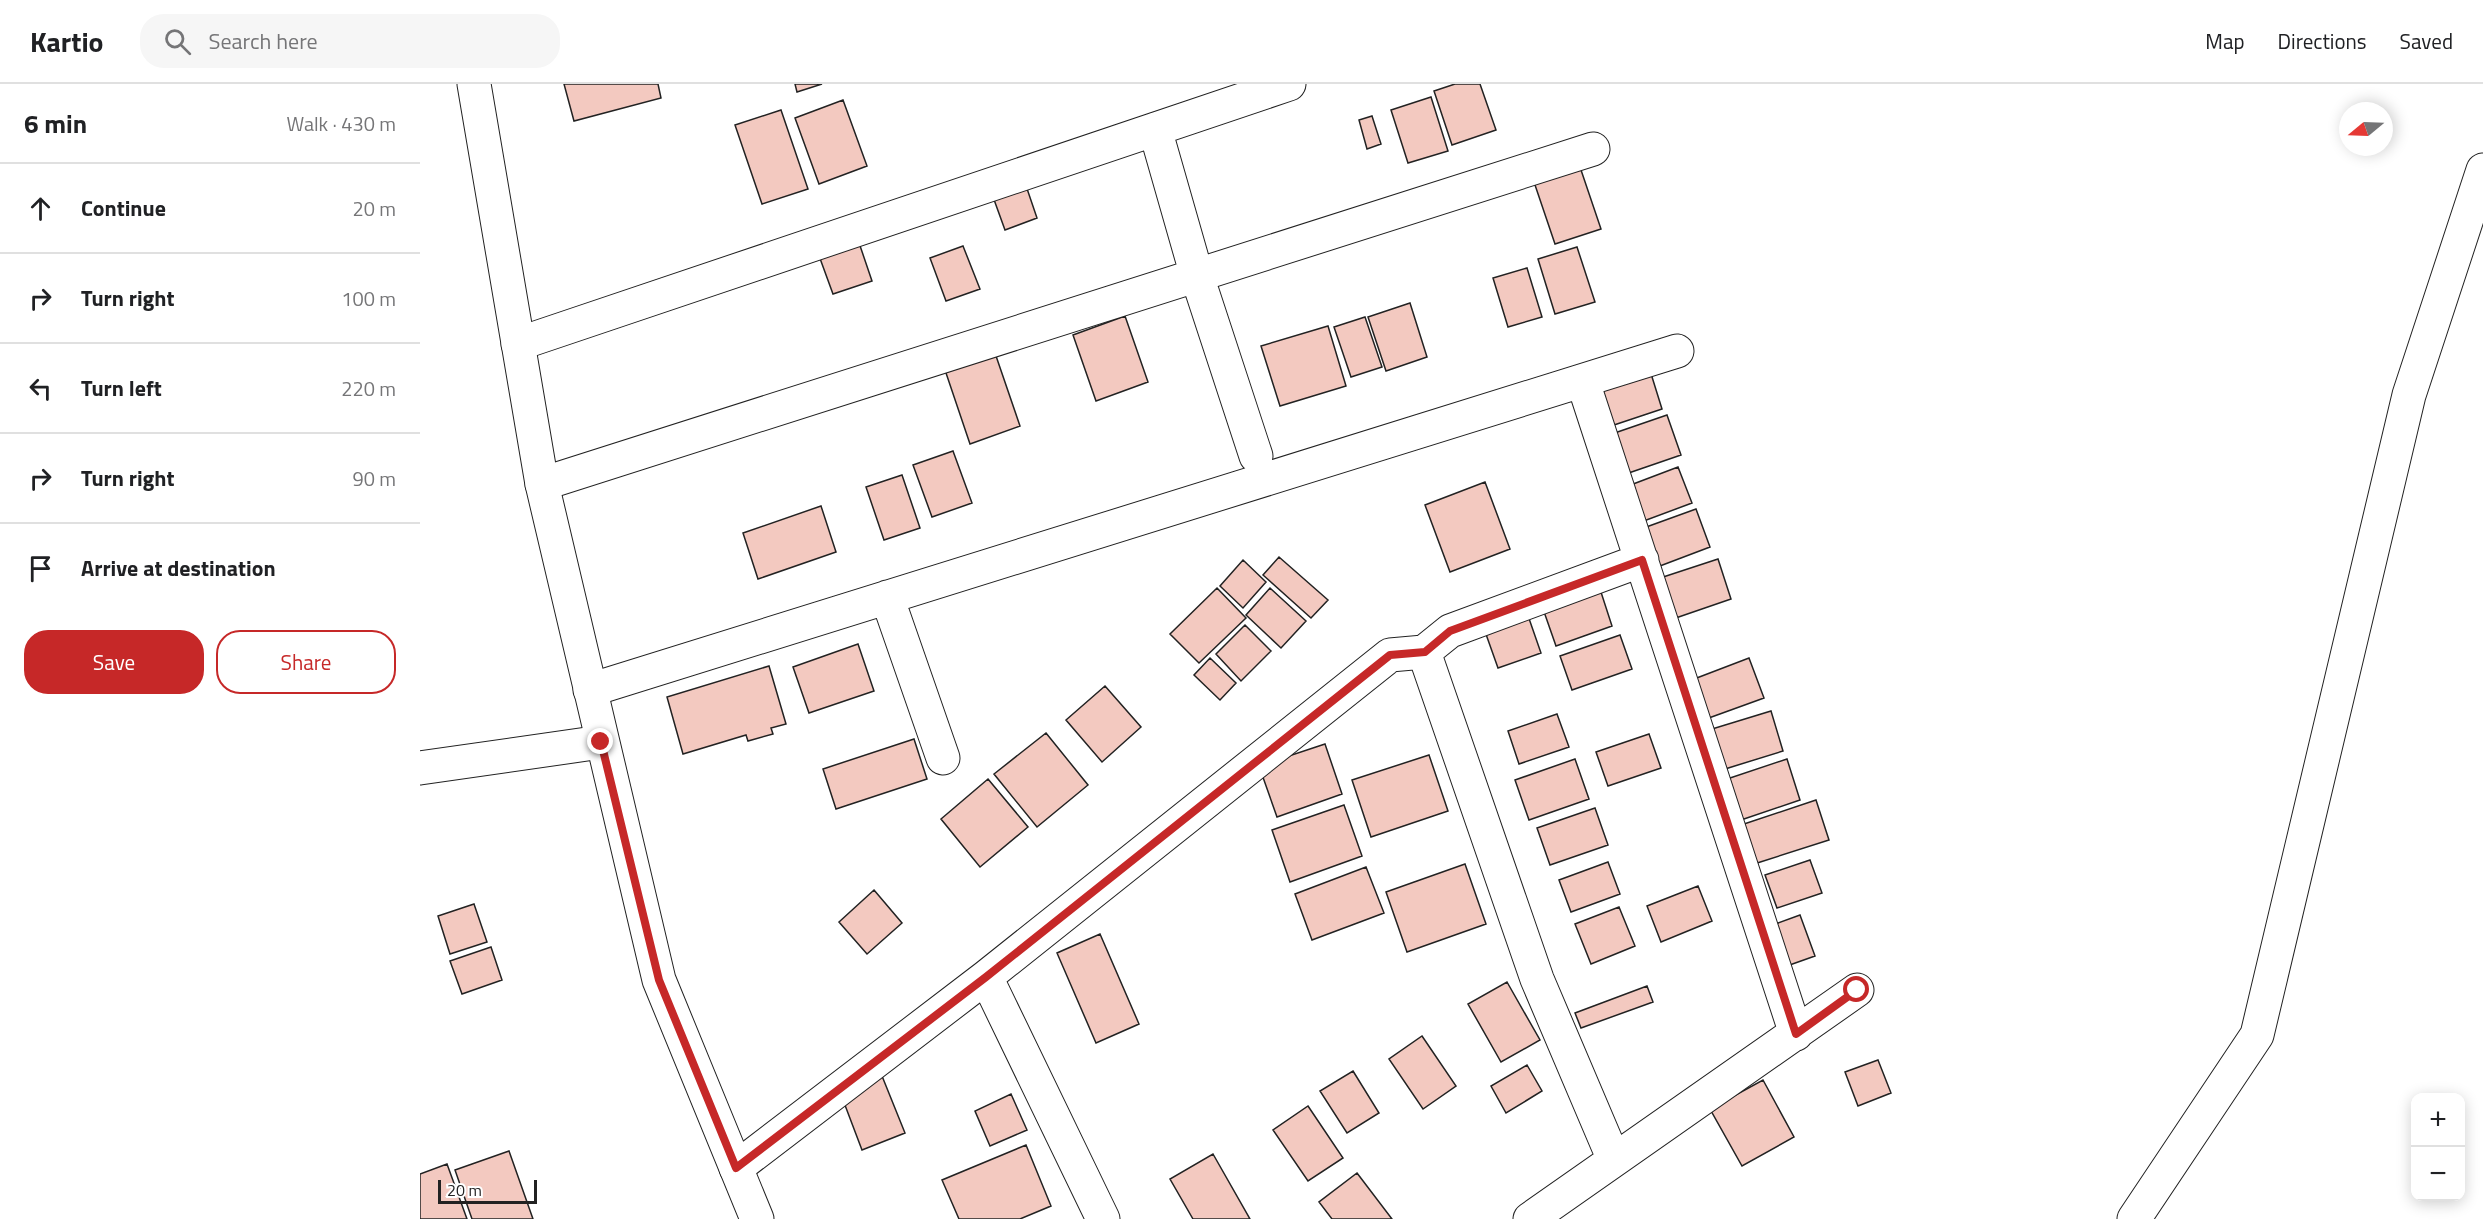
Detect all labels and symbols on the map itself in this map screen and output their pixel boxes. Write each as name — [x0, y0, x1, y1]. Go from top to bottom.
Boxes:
north arrow — [2339, 102, 2393, 156]
route end — [587, 728, 613, 754]
route start — [1843, 976, 1869, 1002]
scale bar — [438, 1177, 537, 1204]

